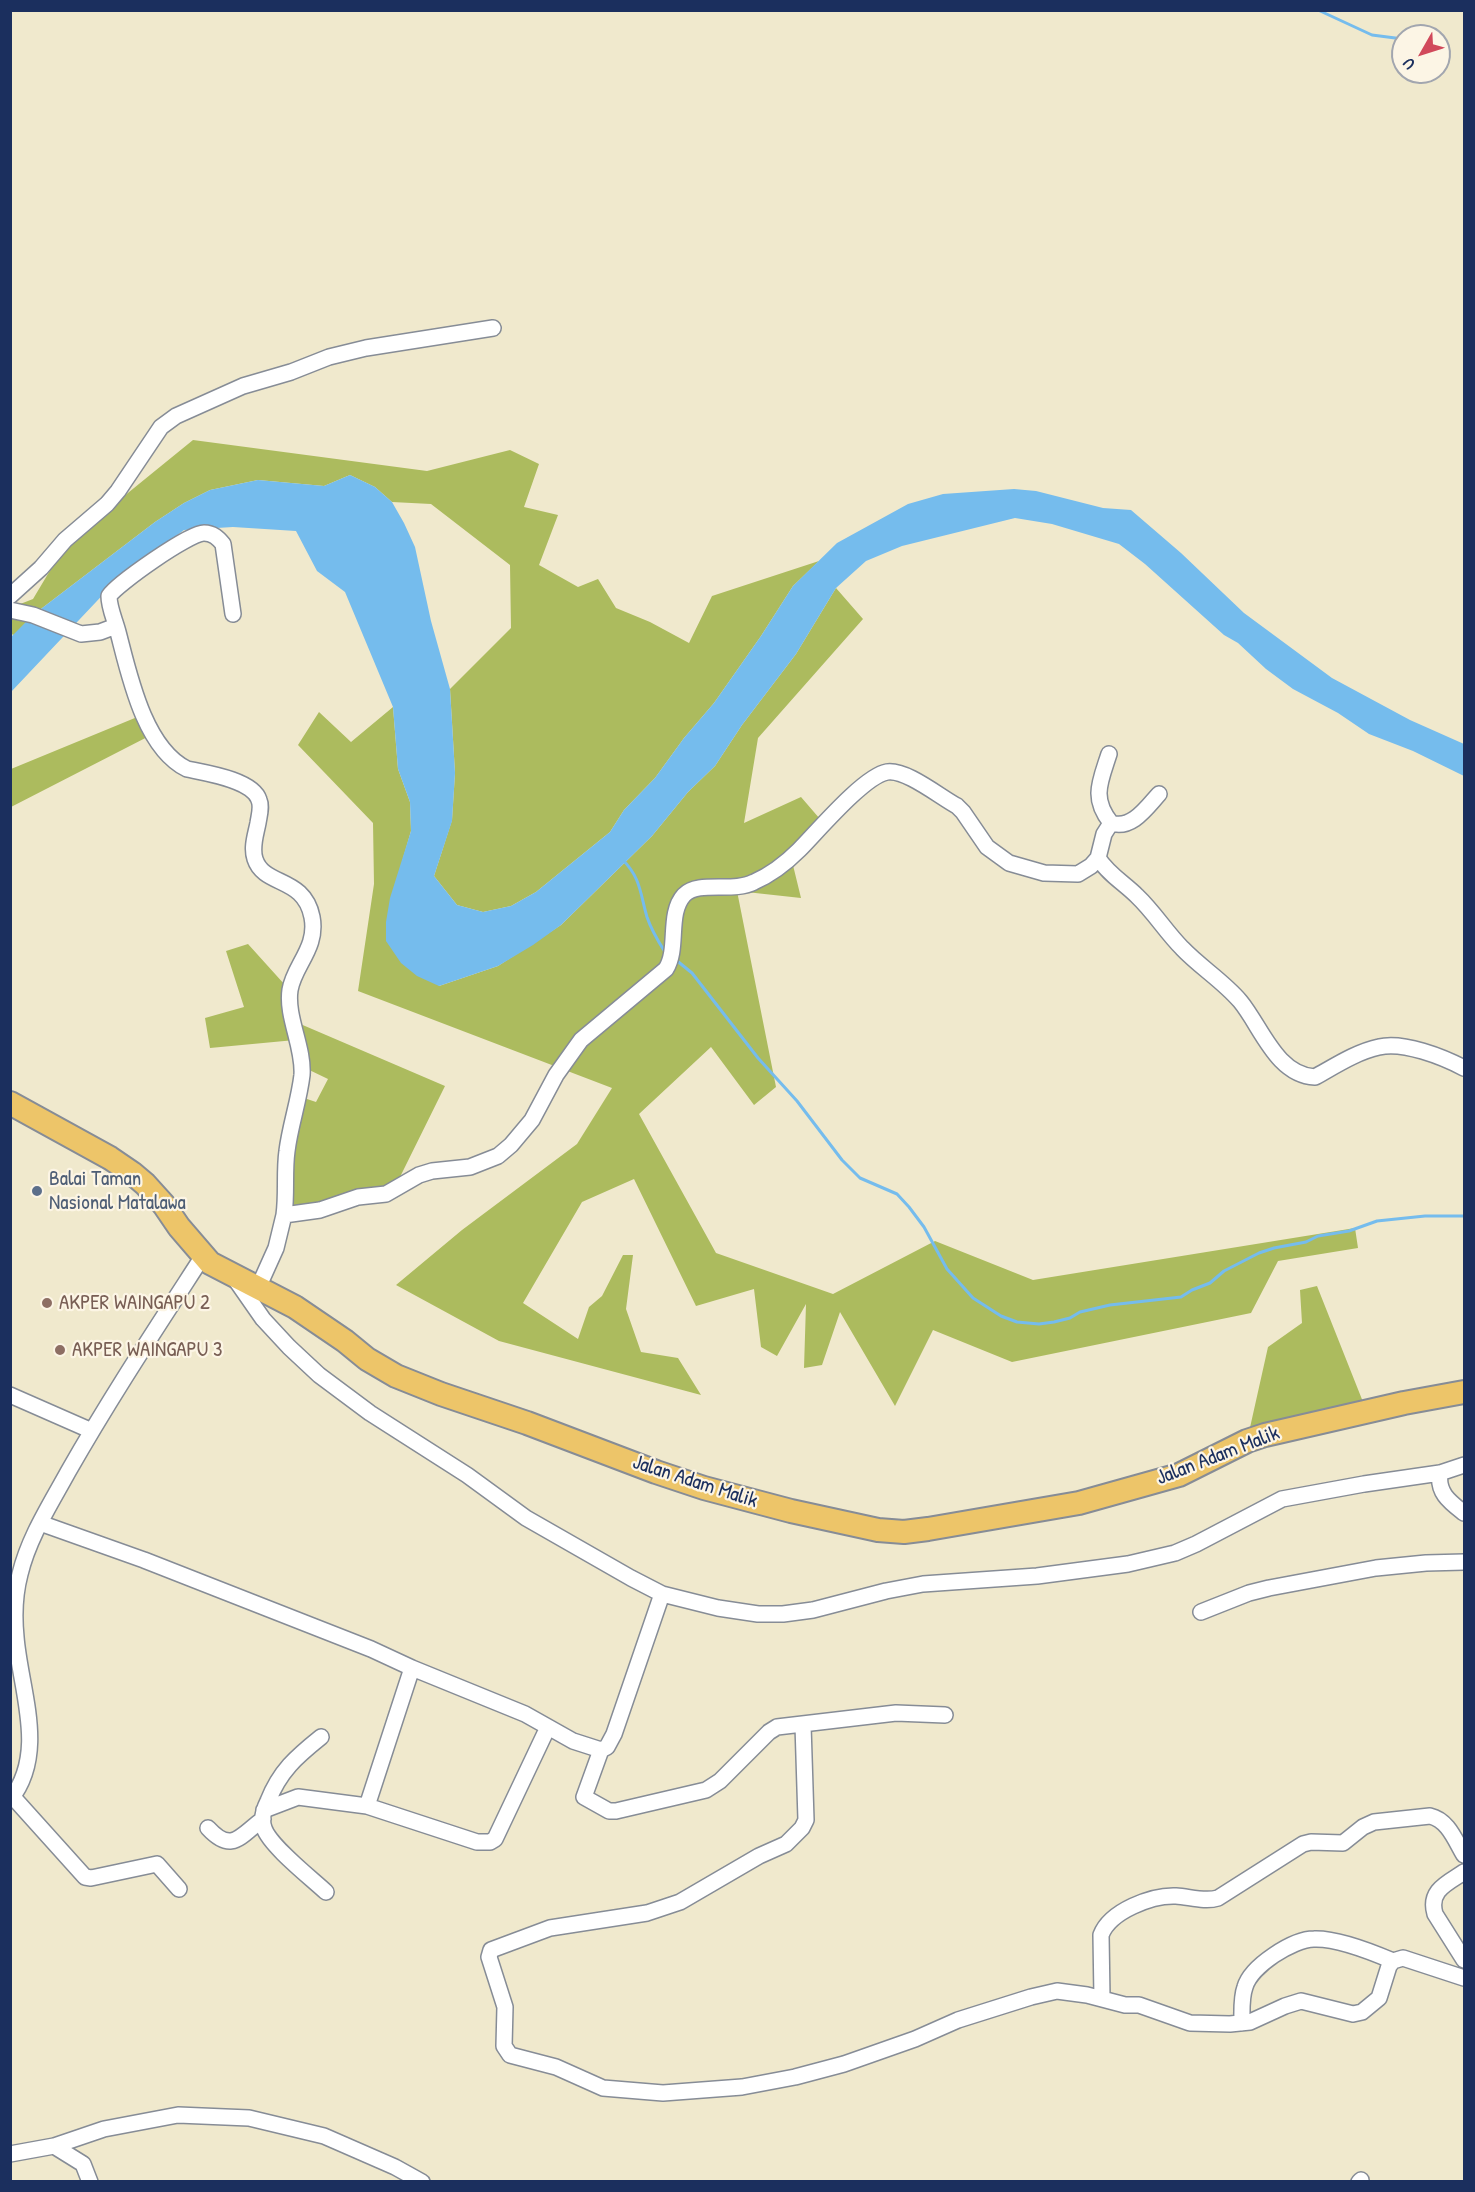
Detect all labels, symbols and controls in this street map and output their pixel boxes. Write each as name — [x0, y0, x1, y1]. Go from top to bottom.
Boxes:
north arrow — [1391, 24, 1451, 84]
text: U — [1397, 54, 1420, 74]
place label: Balai Taman Nasional Matalawa — [49, 1166, 186, 1216]
marker: Balai Taman Nasional Matalawa — [30, 1184, 44, 1198]
place label: AKPER WAINGAPU 2 — [59, 1290, 210, 1316]
marker: AKPER WAINGAPU 2 — [40, 1296, 54, 1310]
place label: AKPER WAINGAPU 3 — [72, 1337, 222, 1363]
marker: AKPER WAINGAPU 3 — [53, 1343, 67, 1357]
street label: Jalan Adam Malik — [1153, 1421, 1283, 1491]
street label: Jalan Adam Malik — [629, 1450, 761, 1514]

